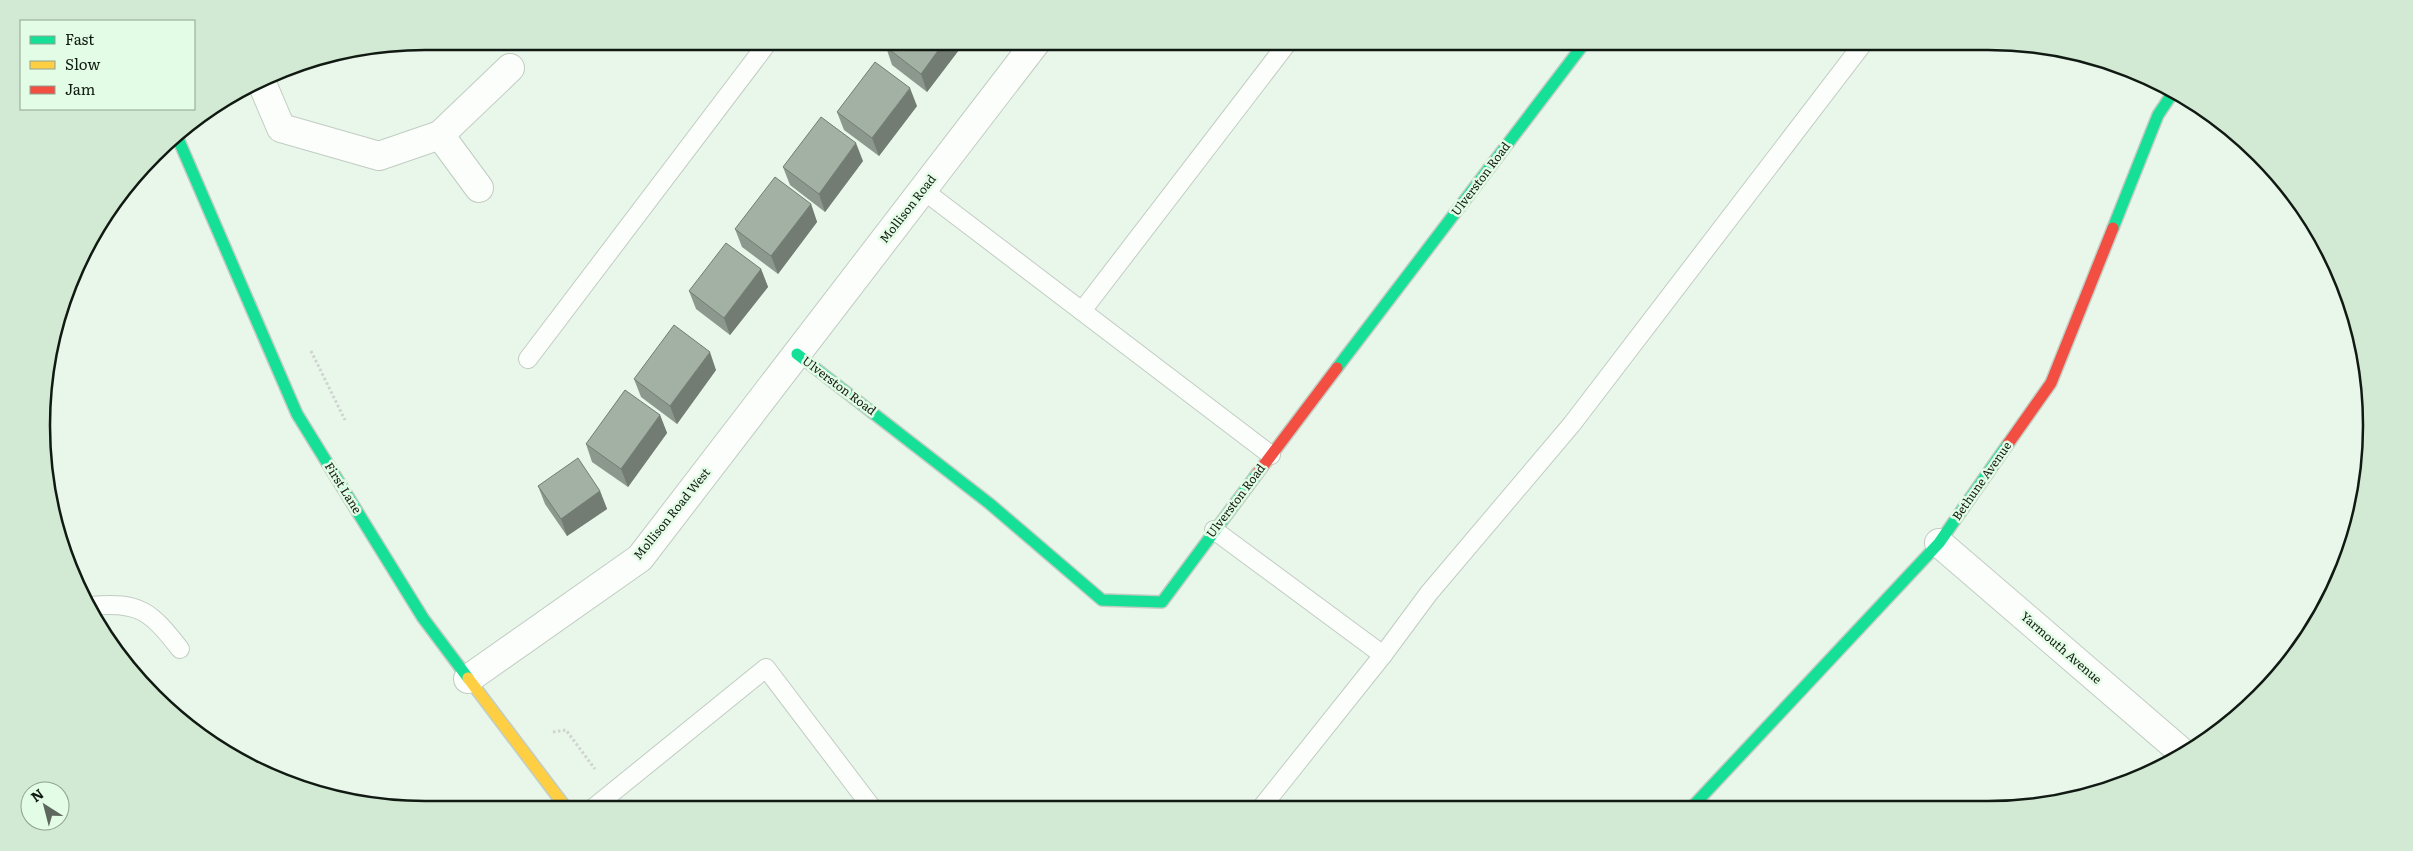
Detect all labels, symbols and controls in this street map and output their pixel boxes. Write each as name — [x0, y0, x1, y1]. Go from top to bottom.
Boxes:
legend — [20, 20, 195, 110]
text: Fast — [65, 27, 94, 50]
text: Slow — [65, 52, 100, 75]
text: Jam — [65, 77, 96, 100]
street label: Ulverston Road — [1446, 137, 1514, 219]
street label: Mollison Road — [875, 170, 940, 246]
street label: Ulverston Road — [799, 351, 881, 419]
street label: Bethune Avenue — [1947, 437, 2015, 524]
street label: First Lane — [321, 458, 367, 517]
street label: Ulverston Road — [1201, 459, 1269, 541]
street label: Mollison Road West — [629, 464, 714, 563]
street label: Yarmouth Avenue — [2017, 607, 2106, 688]
north arrow — [20, 781, 70, 831]
text: N — [26, 783, 48, 806]

